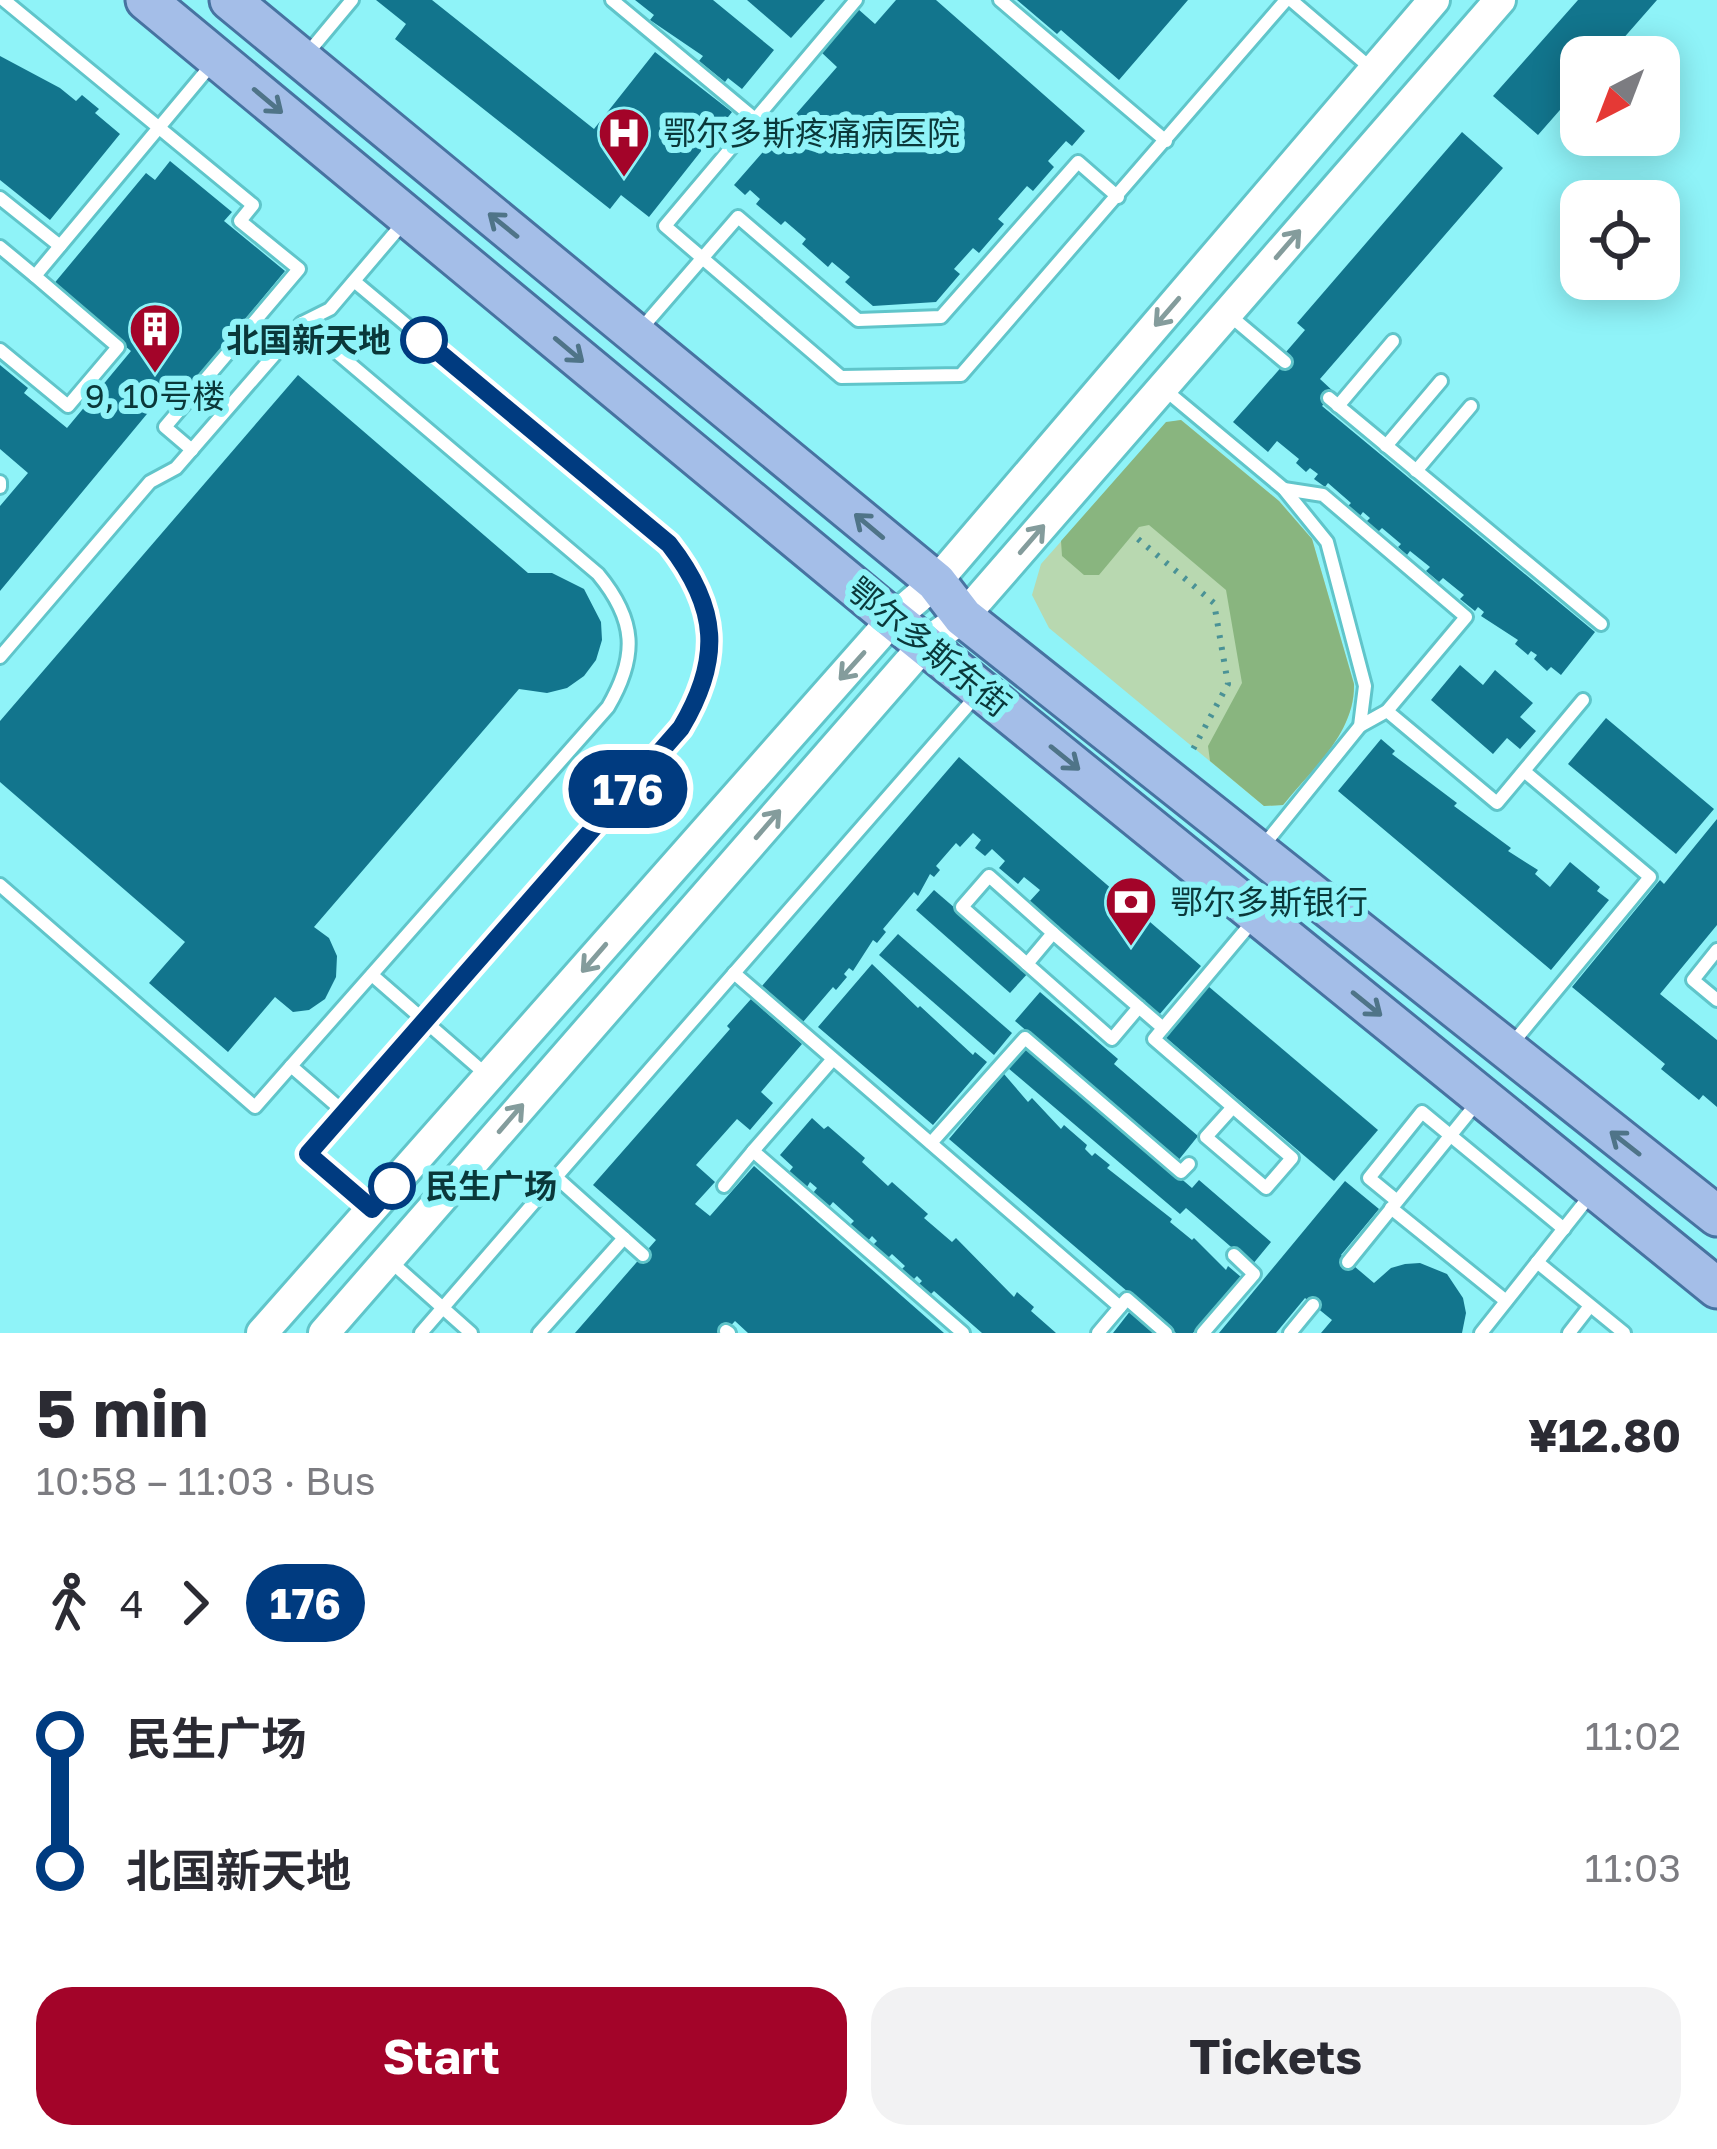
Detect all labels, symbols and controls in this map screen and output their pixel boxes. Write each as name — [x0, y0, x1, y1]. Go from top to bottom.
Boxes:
north arrow — [1560, 36, 1680, 156]
map controls — [1560, 36, 1680, 300]
one-way arrow — [252, 88, 284, 114]
hospital icon: 鄂尔多斯疼痛病医院 — [596, 105, 652, 179]
place label: 鄂尔多斯疼痛病医院 — [663, 113, 960, 152]
button: locate — [1560, 180, 1680, 300]
one-way arrow — [487, 212, 519, 238]
one-way arrow — [1273, 229, 1301, 260]
one-way arrow — [1154, 296, 1181, 327]
building icon: 9, 10号楼 — [127, 301, 183, 375]
marker: 北国新天地 — [402, 318, 446, 362]
place label: 北国新天地 — [226, 320, 391, 359]
one-way arrow — [552, 337, 584, 363]
place label: 9, 10号楼 — [85, 376, 225, 415]
one-way arrow — [853, 513, 885, 540]
one-way arrow — [1017, 524, 1045, 554]
street label: 鄂尔多斯东街 — [840, 569, 1019, 724]
one-way arrow — [839, 650, 866, 681]
one-way arrow — [1048, 744, 1080, 771]
line badge: 176 — [559, 750, 697, 828]
text: 176 — [592, 764, 664, 814]
one-way arrow — [754, 809, 781, 840]
bank icon: 鄂尔多斯银行 — [1103, 874, 1159, 948]
place label: 鄂尔多斯银行 — [1170, 882, 1368, 921]
one-way arrow — [581, 942, 608, 973]
one-way arrow — [1351, 990, 1383, 1017]
one-way arrow — [497, 1103, 525, 1134]
one-way arrow — [1610, 1131, 1642, 1157]
marker: 民生广场 — [370, 1164, 414, 1208]
place label: 民生广场 — [425, 1166, 557, 1205]
text: 5 min — [36, 1372, 209, 1452]
text: ¥12.80 — [1528, 1408, 1681, 1462]
text: 10:58 – 11:03 · Bus — [36, 1457, 376, 1504]
icon: walk — [36, 1570, 102, 1636]
icon: forward — [162, 1570, 228, 1636]
text: 176 — [270, 1578, 341, 1628]
text: 4 — [120, 1580, 144, 1627]
text: 民生广场 — [126, 1711, 306, 1765]
text: 11:02 — [1585, 1712, 1681, 1759]
text: 北国新天地 — [126, 1843, 351, 1897]
text: 11:03 — [1584, 1844, 1681, 1891]
button: Start — [36, 1987, 847, 2125]
button: Tickets — [871, 1987, 1681, 2125]

